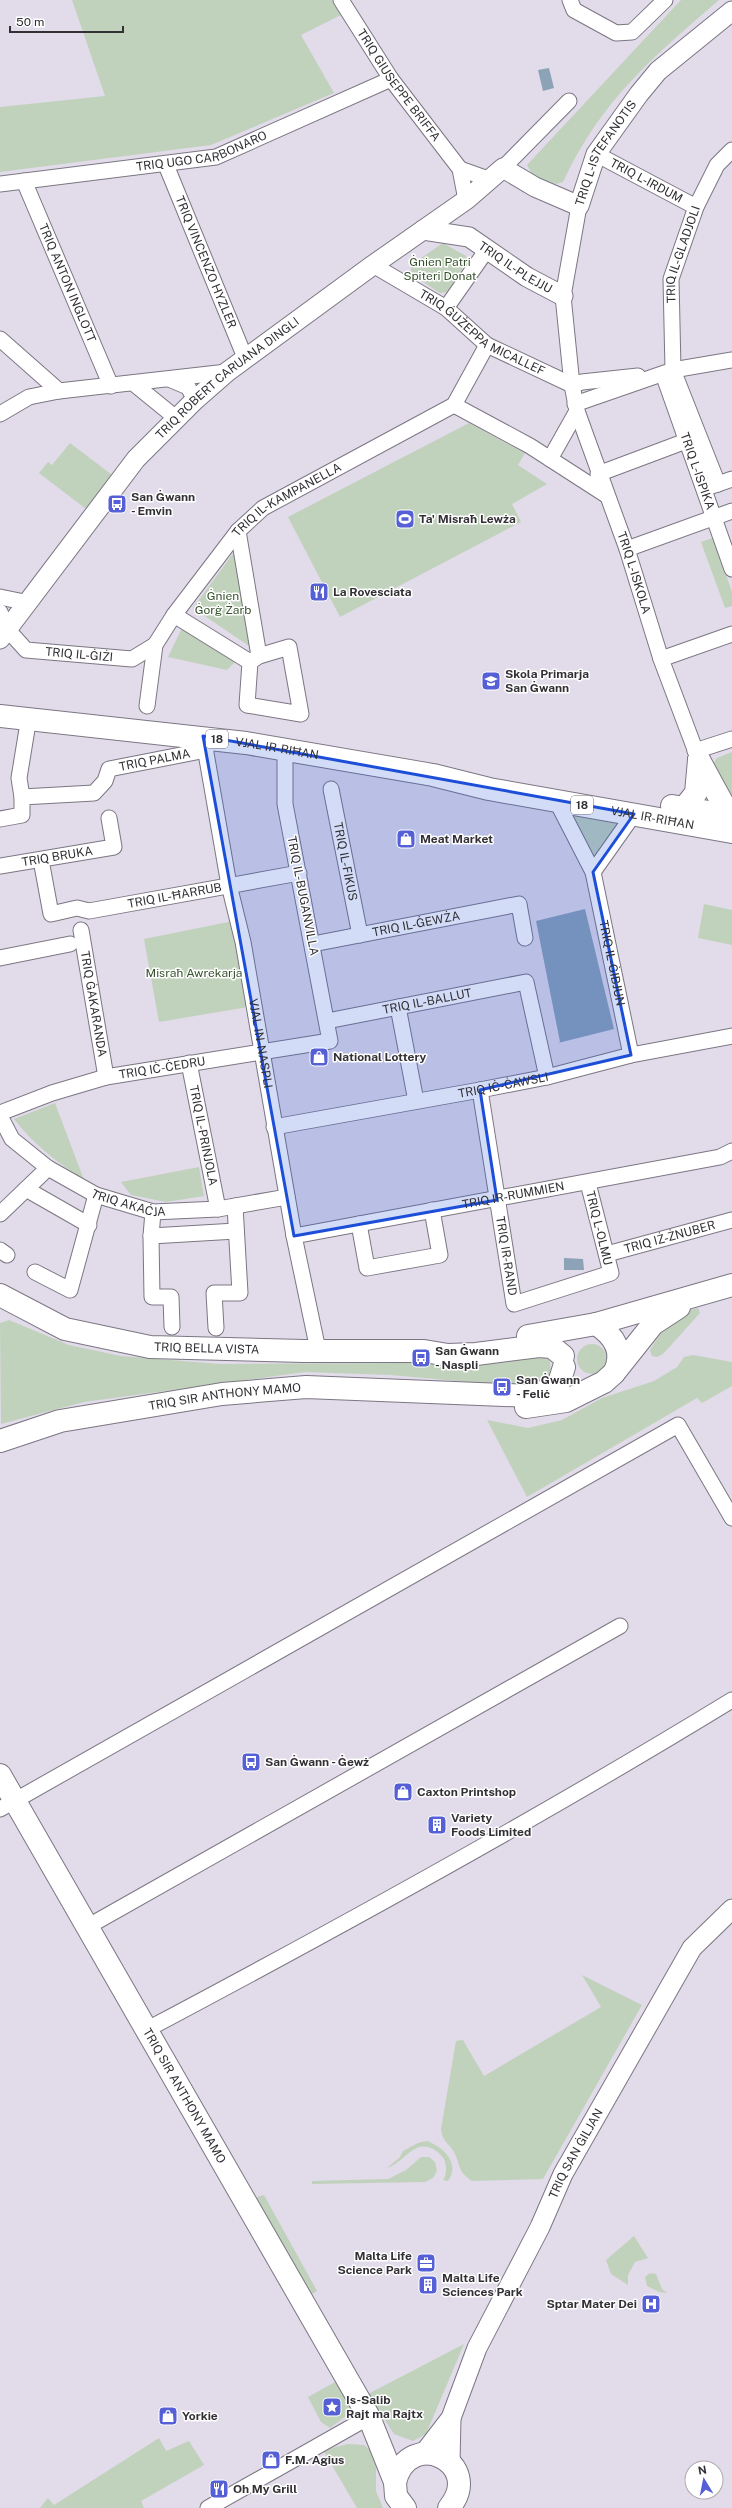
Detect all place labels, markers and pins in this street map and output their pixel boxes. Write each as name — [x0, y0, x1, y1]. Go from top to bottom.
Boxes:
place label: San Ġwann - Emvin — [131, 489, 195, 518]
bus stop icon: San Ġwann - Emvin — [106, 493, 128, 515]
sports icon: Ta' Misraħ Lewża — [394, 508, 416, 530]
place label: Ta' Misraħ Lewża — [419, 512, 516, 526]
restaurant icon: La Rovesciata — [308, 581, 330, 603]
place label: La Rovesciata — [333, 585, 412, 599]
place label: Skola Primarja San Ġwann — [505, 667, 589, 695]
school or university icon: Skola Primarja San Ġwann — [480, 670, 502, 692]
shop icon: Meat Market — [395, 828, 417, 850]
place label: Meat Market — [420, 832, 493, 846]
shop icon: National Lottery — [308, 1046, 330, 1068]
place label: National Lottery — [333, 1050, 426, 1064]
place label: San Ġwann - Naspli — [435, 1343, 499, 1372]
bus stop icon: San Ġwann - Naspli — [410, 1347, 432, 1369]
place label: San Ġwann - Feliċ — [516, 1372, 580, 1401]
bus stop icon: San Ġwann - Feliċ — [491, 1376, 513, 1398]
bus stop icon: San Ġwann - Ġewż — [240, 1751, 262, 1773]
place label: San Ġwann - Ġewż — [265, 1754, 369, 1769]
shop icon: Caxton Printshop — [392, 1781, 414, 1803]
place label: Caxton Printshop — [417, 1785, 516, 1799]
place label: Variety Foods Limited — [451, 1811, 531, 1839]
building icon: Variety Foods Limited — [426, 1814, 448, 1836]
place label: Malta Life Science Park — [338, 2249, 412, 2277]
office icon: Malta Life Science Park — [415, 2252, 437, 2274]
place label: Malta Life Sciences Park — [442, 2271, 523, 2299]
building icon: Malta Life Sciences Park — [417, 2274, 439, 2296]
hospital icon: Sptar Mater Dei — [640, 2293, 662, 2315]
place label: Sptar Mater Dei — [546, 2297, 637, 2311]
place label: Is-Salib Rajt ma Rajtx — [346, 2393, 423, 2421]
place icon: Is-Salib Rajt ma Rajtx — [321, 2396, 343, 2418]
shop icon: Yorkie — [157, 2405, 179, 2427]
place label: Yorkie — [182, 2409, 218, 2423]
shop icon: F.M. Agius — [260, 2449, 282, 2471]
place label: F.M. Agius — [285, 2453, 344, 2467]
restaurant icon: Oh My Grill — [208, 2478, 230, 2500]
place label: Oh My Grill — [233, 2482, 297, 2496]

